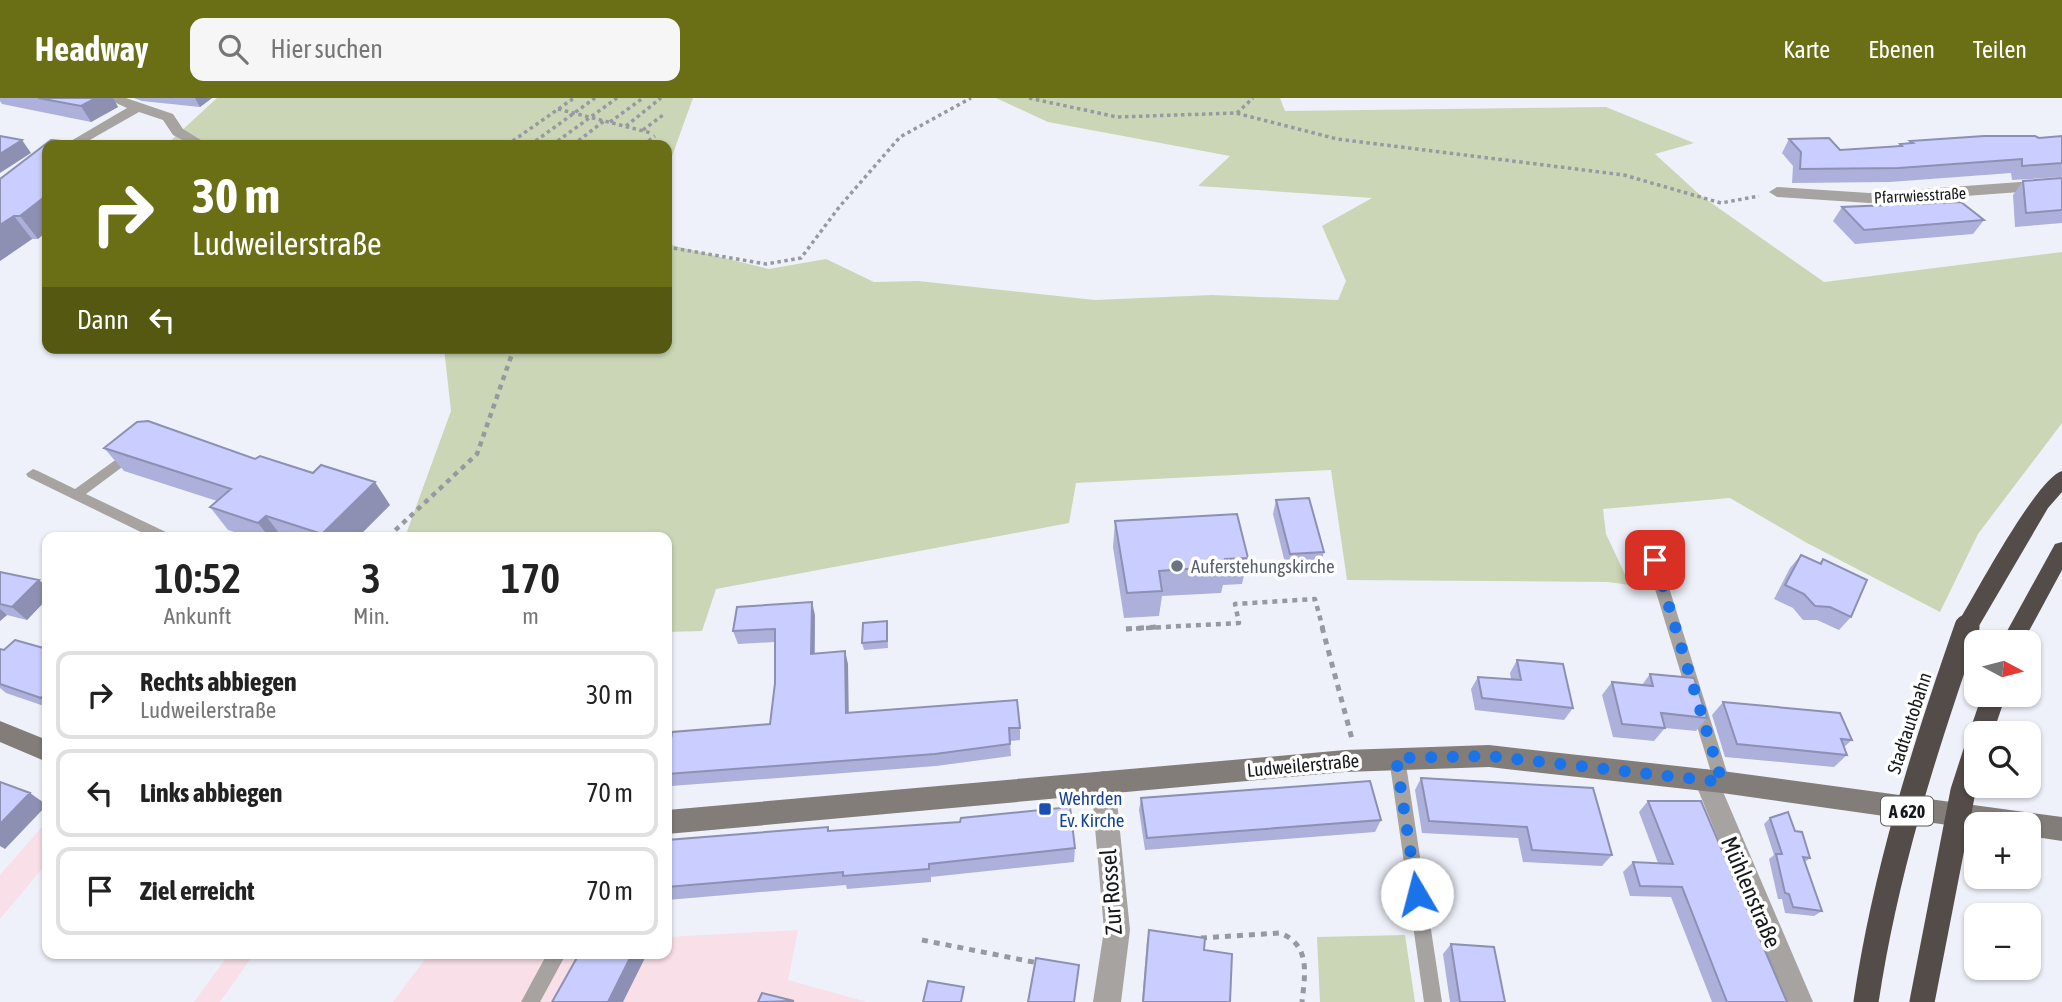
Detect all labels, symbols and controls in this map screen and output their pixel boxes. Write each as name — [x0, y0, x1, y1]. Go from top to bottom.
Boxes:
search box — [190, 18, 680, 81]
text: Headway — [35, 30, 148, 68]
icon: search — [214, 30, 252, 68]
text: Hier suchen — [270, 34, 383, 64]
text: Karte — [1783, 36, 1830, 63]
text: Ebenen — [1868, 36, 1935, 63]
text: Teilen — [1973, 36, 2027, 63]
text: 30 m — [192, 167, 280, 223]
icon: right — [77, 168, 168, 259]
street label: Pfarrwiesstraße — [1874, 184, 1966, 206]
text: Ludweilerstraße — [192, 225, 382, 262]
icon: left — [143, 301, 181, 339]
text: Dann — [77, 305, 129, 335]
pin — [1625, 530, 1685, 590]
icon: arrive — [1636, 541, 1674, 579]
text: 10:52 — [154, 554, 241, 602]
text: 3 — [361, 554, 381, 602]
text: 170 — [501, 554, 560, 602]
place label: Auferstehungskirche — [1191, 555, 1335, 577]
marker: Auferstehungskirche — [1169, 558, 1185, 574]
text: Ankunft — [164, 603, 231, 629]
text: Min. — [353, 603, 389, 629]
text: m — [522, 603, 539, 629]
north arrow — [1964, 630, 2040, 707]
map controls — [1964, 630, 2041, 980]
text: Rechts abbiegen — [140, 667, 297, 697]
street label: Stadtautobahn — [1882, 670, 1936, 776]
icon: right — [81, 676, 119, 714]
text: 30 m — [586, 680, 633, 710]
text: Ludweilerstraße — [140, 697, 276, 723]
button: search — [1964, 721, 2041, 798]
street label: Ludweilerstraße — [1246, 749, 1360, 781]
icon: left — [81, 774, 119, 812]
text: Links abbiegen — [140, 778, 282, 808]
text: 70 m — [586, 778, 633, 808]
place label: Wehrden Ev. Kirche — [1059, 787, 1125, 831]
road number: A 620 — [1881, 796, 1933, 826]
marker: Wehrden Ev. Kirche — [1037, 801, 1053, 817]
button: + — [1964, 812, 2041, 889]
street label: Mühlenstraße — [1716, 833, 1786, 951]
street label: Zur Rossel — [1095, 848, 1127, 936]
position arrow — [1380, 857, 1454, 931]
icon: arrive — [81, 872, 119, 910]
text: Ziel erreicht — [140, 876, 255, 906]
text: 70 m — [586, 876, 633, 906]
button: − — [1964, 903, 2041, 980]

